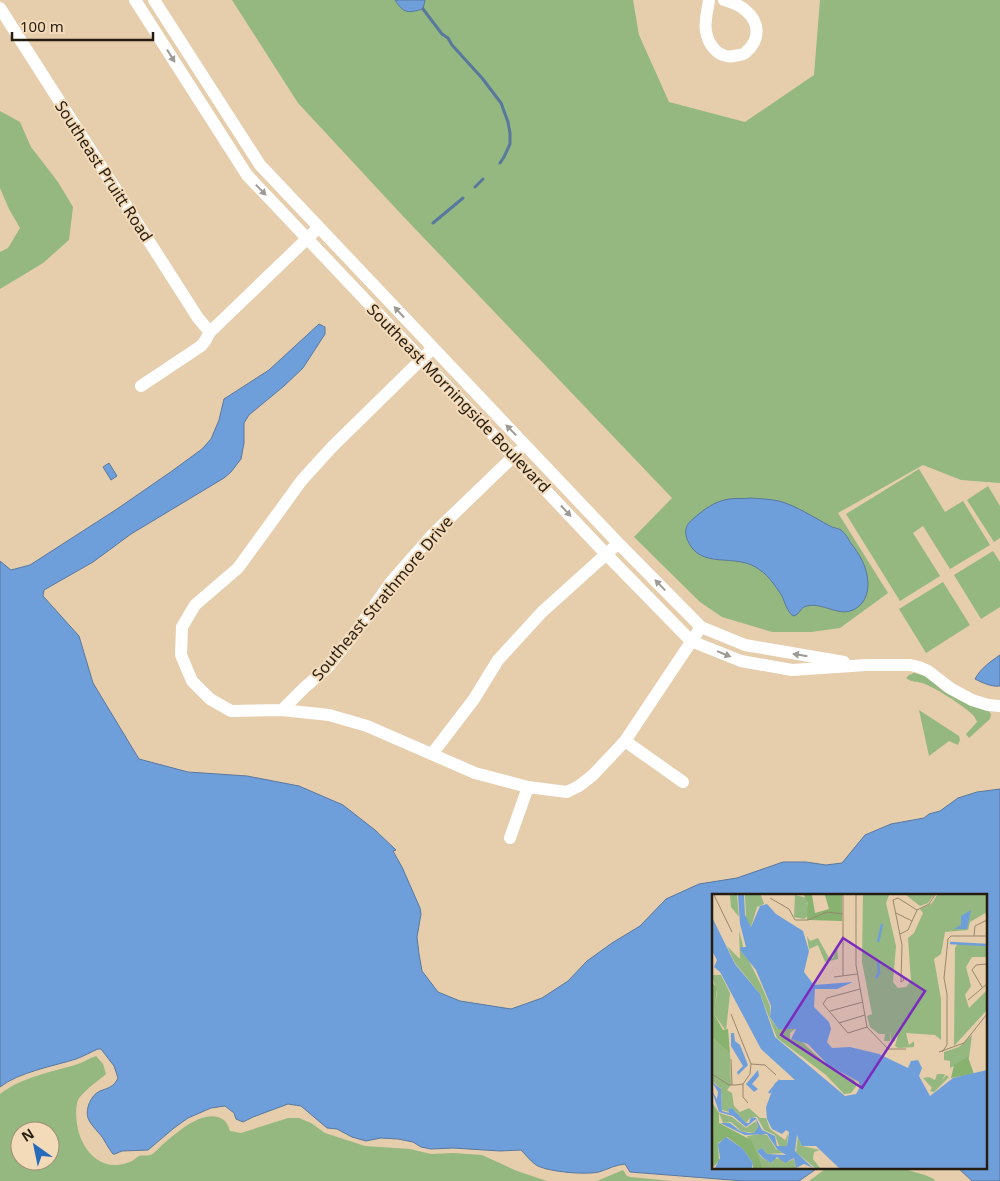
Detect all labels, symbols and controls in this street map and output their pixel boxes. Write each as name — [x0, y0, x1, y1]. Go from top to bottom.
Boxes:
scale bar — [12, 10, 154, 42]
text: 100 m — [20, 16, 64, 36]
one-way arrow — [166, 50, 175, 63]
street label: Southeast Pruitt Road — [50, 96, 158, 246]
one-way arrow — [255, 184, 267, 196]
street label: Southeast Morningside Boulevard — [363, 299, 555, 497]
one-way arrow — [393, 307, 405, 319]
one-way arrow — [505, 424, 517, 436]
one-way arrow — [560, 505, 572, 517]
street label: Southeast Strathmore Drive — [306, 511, 458, 685]
one-way arrow — [654, 580, 666, 592]
one-way arrow — [717, 650, 731, 658]
one-way arrow — [792, 651, 808, 659]
inset map — [712, 894, 988, 1168]
north arrow — [10, 1121, 60, 1171]
text: N — [18, 1124, 38, 1146]

